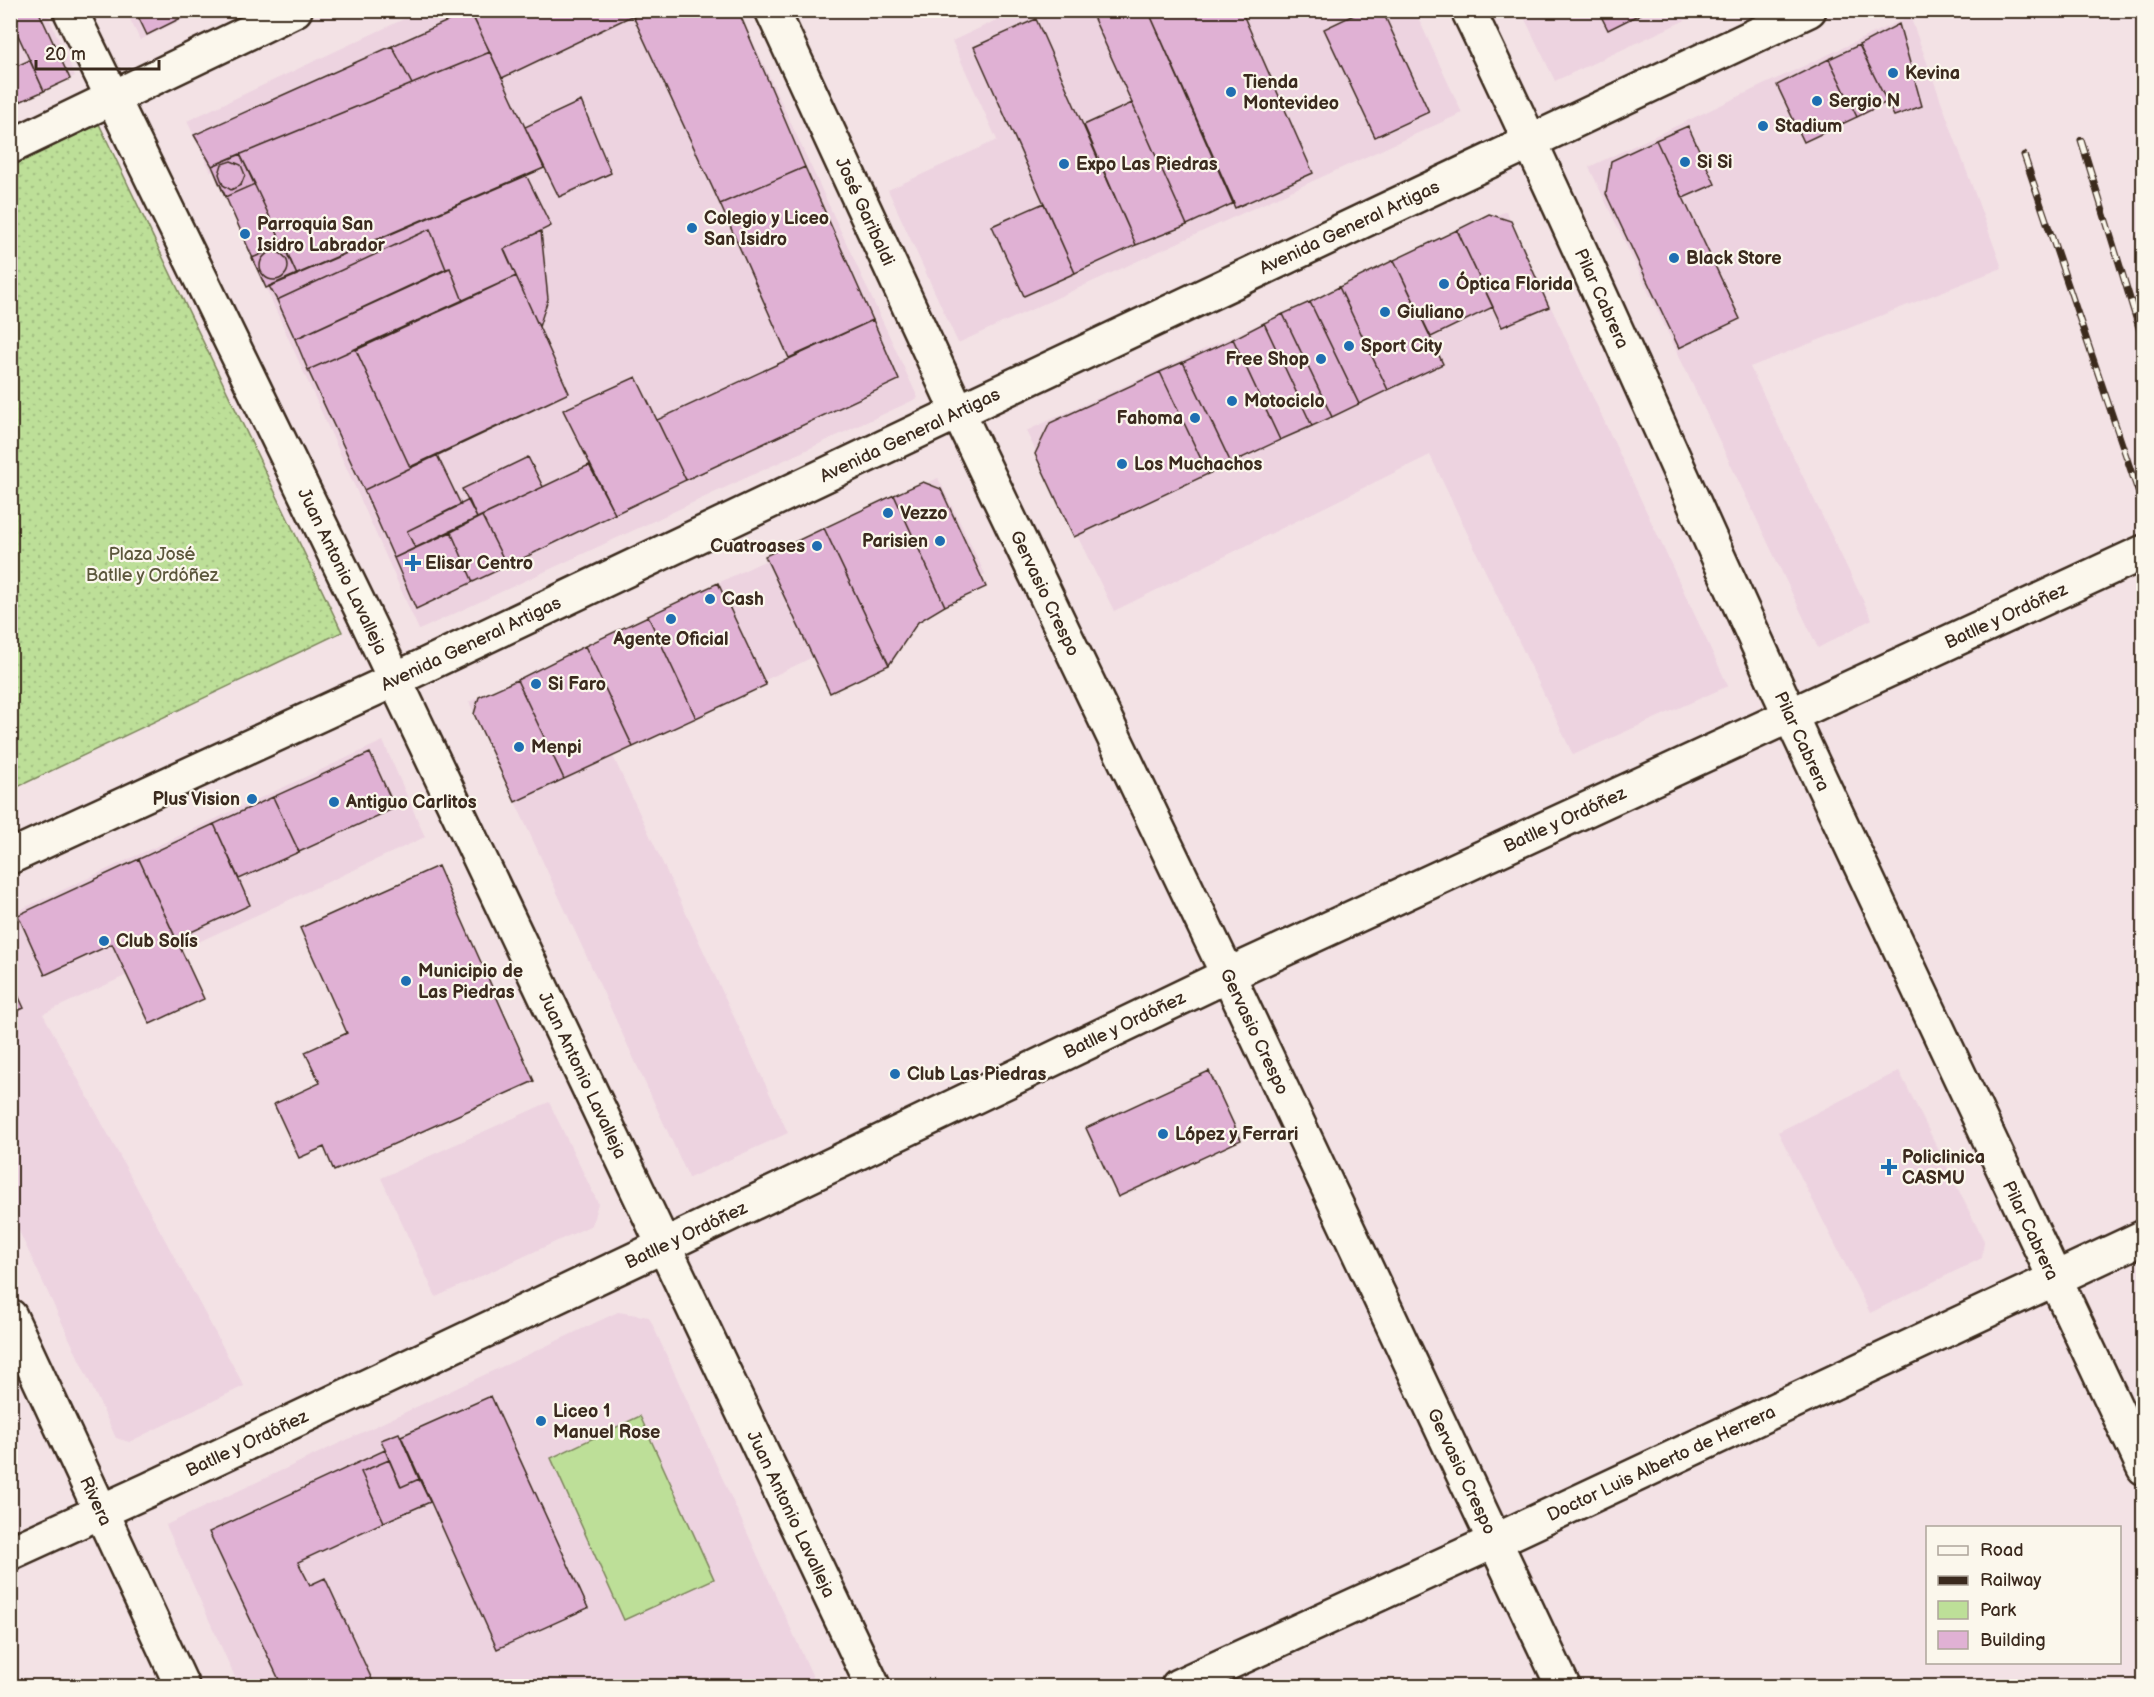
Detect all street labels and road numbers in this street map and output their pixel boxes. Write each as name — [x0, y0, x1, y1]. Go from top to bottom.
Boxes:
street label: José Garibaldi — [831, 154, 899, 269]
street label: Avenida General Artigas — [1256, 176, 1443, 279]
street label: Pilar Cabrera — [1570, 245, 1633, 352]
street label: Avenida General Artigas — [817, 384, 1004, 487]
street label: Juan Antonio Lavalleja — [293, 485, 391, 658]
street label: Gervasio Crespo — [1005, 527, 1084, 660]
street label: Batlle y Ordóñez — [1941, 579, 2071, 654]
street label: Avenida General Artigas — [378, 592, 565, 696]
street label: Pilar Cabrera — [1770, 688, 1834, 795]
street label: Batlle y Ordóñez — [1500, 782, 1630, 857]
street label: Gervasio Crespo — [1216, 966, 1293, 1098]
street label: Batlle y Ordóñez — [1060, 987, 1189, 1063]
street label: Juan Antonio Lavalleja — [534, 988, 631, 1162]
street label: Pilar Cabrera — [1998, 1178, 2063, 1284]
street label: Batlle y Ordóñez — [622, 1197, 751, 1273]
street label: Doctor Luis Alberto de Herrera — [1544, 1401, 1779, 1526]
street label: Gervasio Crespo — [1423, 1405, 1500, 1538]
street label: Batlle y Ordóñez — [183, 1406, 312, 1482]
street label: Juan Antonio Lavalleja — [742, 1427, 839, 1601]
street label: Rivera — [75, 1473, 116, 1529]

